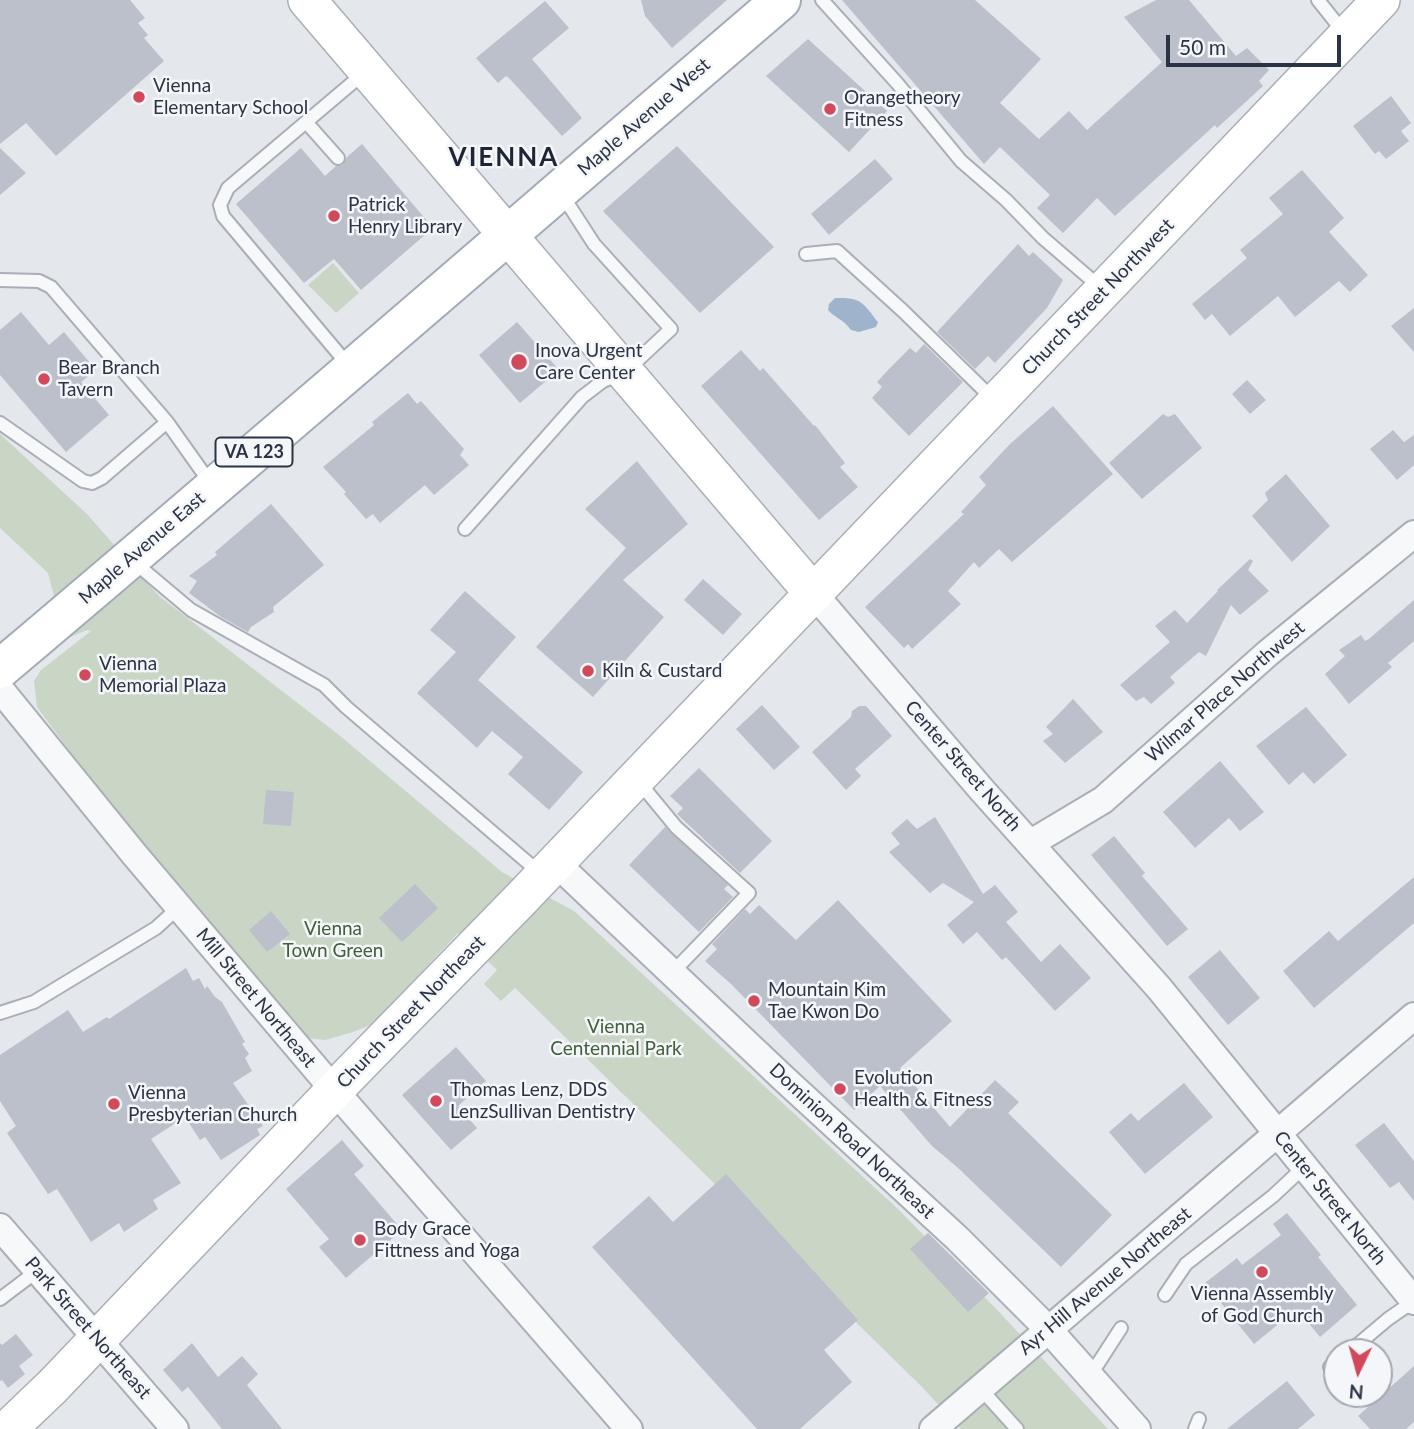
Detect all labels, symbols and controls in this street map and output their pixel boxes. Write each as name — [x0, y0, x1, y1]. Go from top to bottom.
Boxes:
scale bar — [1169, 21, 1344, 65]
text: 50 m — [1179, 34, 1226, 59]
street label: Maple Avenue West — [573, 53, 715, 181]
place label: Vienna Elementary School — [153, 75, 308, 119]
place label: Orangetheory Fitness — [844, 87, 960, 131]
marker: Vienna Elementary School — [131, 89, 147, 105]
marker: Orangetheory Fitness — [822, 101, 838, 117]
district label: VIENNA — [449, 142, 559, 174]
place label: Patrick Henry Library — [348, 194, 462, 238]
marker: Patrick Henry Library — [326, 208, 342, 224]
street label: Church Street Northwest — [1017, 214, 1179, 380]
place label: Inova Urgent Care Center — [535, 340, 643, 384]
marker: Inova Urgent Care Center — [509, 352, 529, 372]
place label: Bear Branch Tavern — [58, 357, 160, 401]
marker: Bear Branch Tavern — [36, 371, 52, 387]
road number: VA 123 — [216, 438, 292, 466]
street label: Maple Avenue East — [74, 487, 210, 609]
street label: Wilmar Place Northwest — [1141, 617, 1309, 767]
place label: Vienna Memorial Plaza — [99, 653, 226, 697]
place label: Kiln & Custard — [602, 660, 722, 682]
marker: Kiln & Custard — [580, 663, 596, 679]
marker: Vienna Memorial Plaza — [77, 667, 93, 683]
street label: Center Street North — [900, 696, 1026, 836]
park label: Vienna Town Green — [283, 918, 383, 962]
street label: Mill Street Northeast — [191, 924, 321, 1072]
street label: Church Street Northeast — [332, 931, 490, 1093]
place label: Mountain Kim Tae Kwon Do — [768, 979, 886, 1023]
marker: Mountain Kim Tae Kwon Do — [746, 993, 762, 1009]
park label: Vienna Centennial Park — [550, 1016, 682, 1060]
street label: Dominion Road Northeast — [765, 1058, 939, 1224]
place label: Evolution Health & Fitness — [854, 1067, 992, 1111]
place label: Thomas Lenz, DDS LenzSullivan Dentistry — [450, 1079, 635, 1123]
marker: Evolution Health & Fitness — [832, 1081, 848, 1097]
place label: Vienna Presbyterian Church — [128, 1082, 297, 1126]
marker: Thomas Lenz, DDS LenzSullivan Dentistry — [428, 1093, 444, 1109]
marker: Vienna Presbyterian Church — [106, 1096, 122, 1112]
street label: Center Street North — [1269, 1126, 1391, 1270]
street label: Ayr Hill Avenue Northeast — [1014, 1202, 1196, 1360]
place label: Body Grace Fittness and Yoga — [374, 1218, 520, 1262]
marker: Body Grace Fittness and Yoga — [352, 1232, 368, 1248]
street label: Park Street Northeast — [20, 1252, 156, 1404]
marker: Vienna Assembly of God Church — [1254, 1264, 1270, 1280]
place label: Vienna Assembly of God Church — [1191, 1283, 1333, 1327]
north arrow — [1323, 1338, 1393, 1408]
text: N — [1348, 1380, 1365, 1405]

